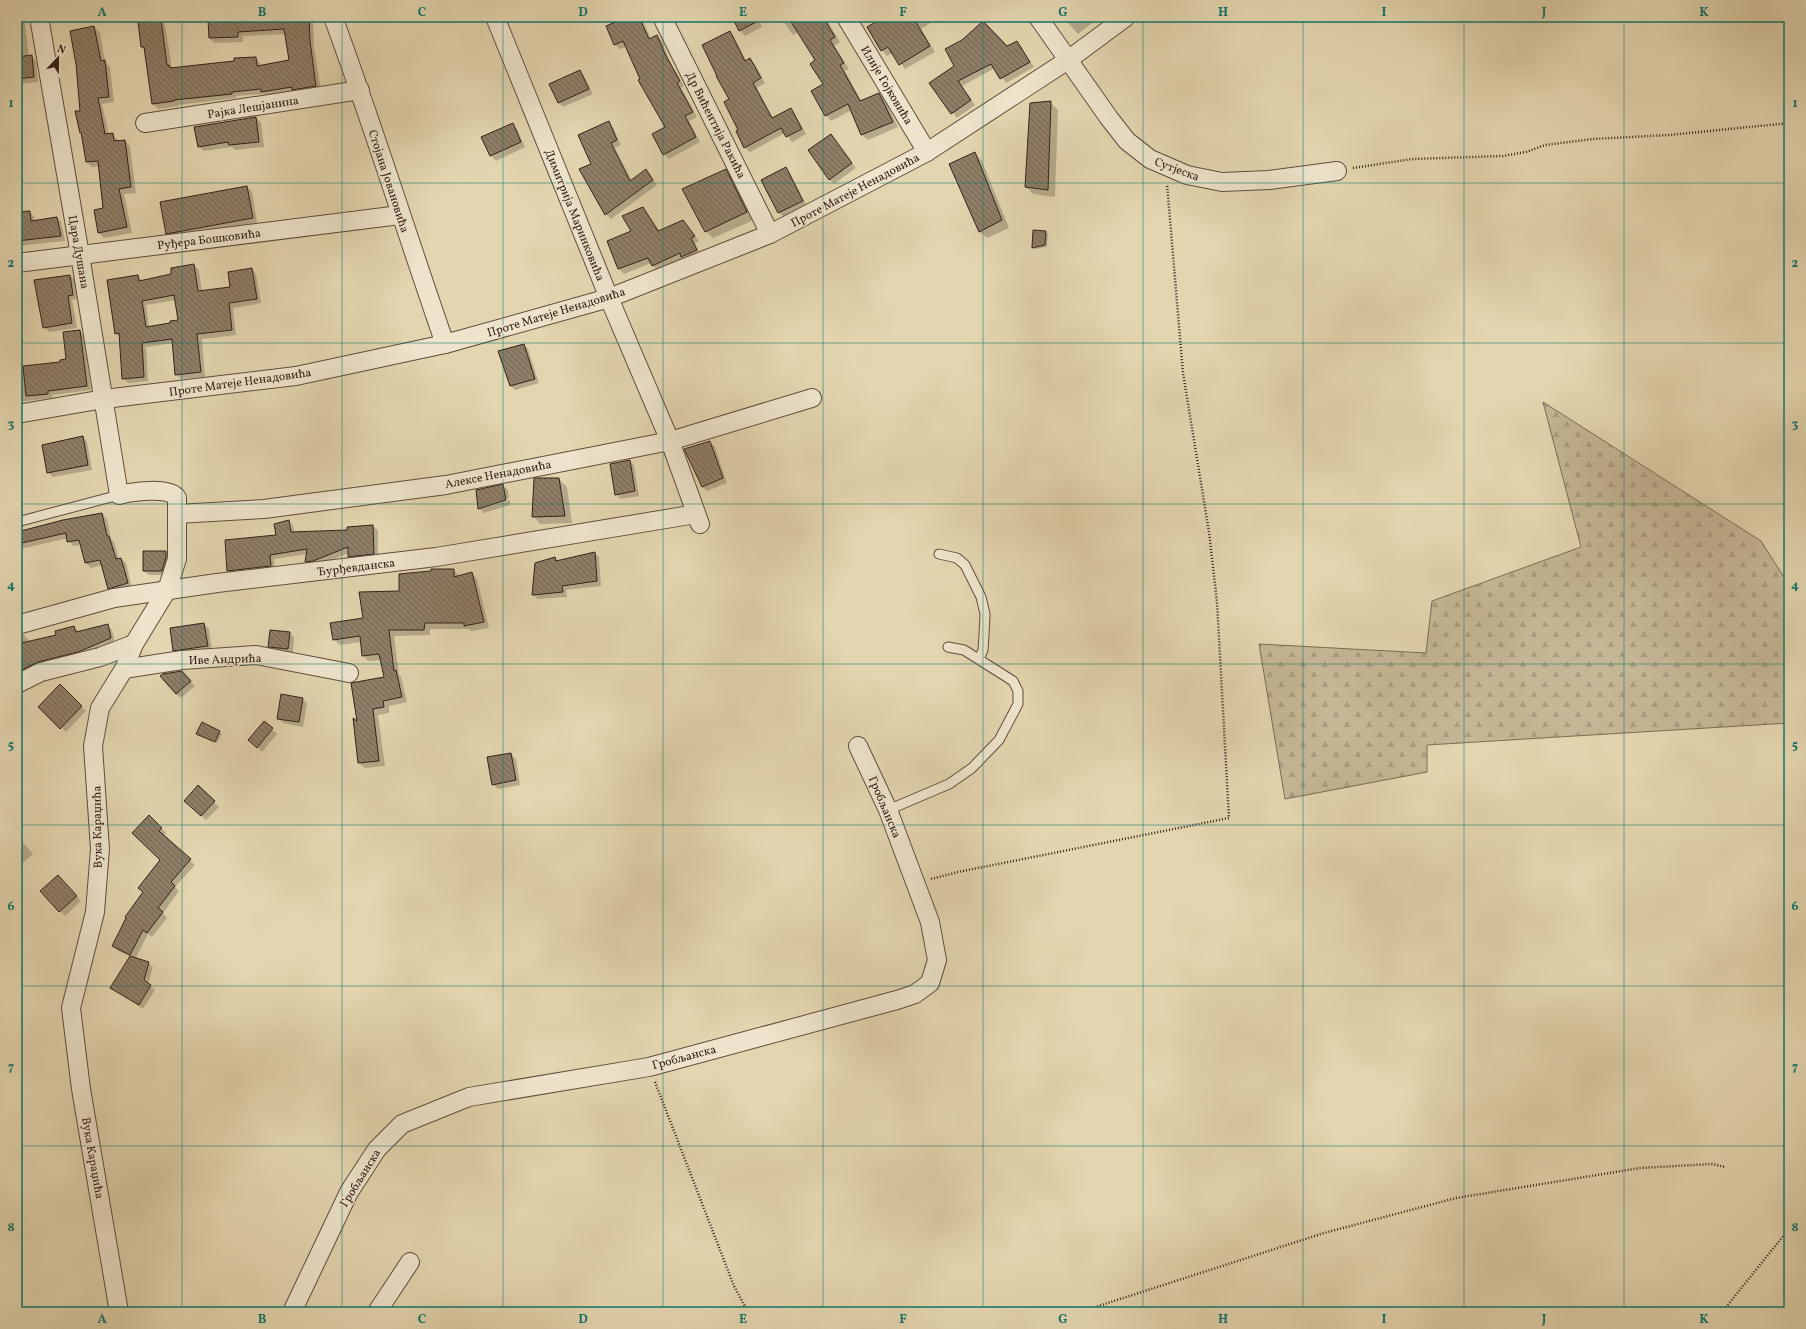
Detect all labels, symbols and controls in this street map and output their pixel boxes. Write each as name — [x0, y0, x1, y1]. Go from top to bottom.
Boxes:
text: A — [97, 4, 107, 22]
text: B — [258, 4, 267, 22]
text: C — [418, 4, 426, 22]
text: D — [578, 4, 588, 22]
text: E — [739, 4, 747, 22]
text: F — [899, 4, 907, 22]
text: G — [1058, 4, 1068, 22]
text: H — [1218, 4, 1228, 22]
text: I — [1382, 4, 1387, 22]
text: J — [1541, 4, 1547, 22]
text: K — [1699, 4, 1709, 22]
north arrow — [38, 38, 78, 78]
text: N — [55, 42, 68, 59]
street label: Илије Гојковића — [856, 43, 916, 128]
street label: Др Вићентија Ракића — [681, 69, 749, 182]
street label: Рајка Лешјанина — [206, 93, 300, 123]
text: 1 — [8, 95, 14, 113]
text: 1 — [1792, 95, 1798, 113]
street label: Стојана Јовановића — [364, 128, 412, 235]
street label: Димитрија Маринковића — [540, 147, 608, 284]
street label: Проте Матеје Ненадовића — [788, 150, 923, 232]
street label: Сутјеска — [1152, 154, 1201, 185]
street label: Цара Душана — [64, 214, 92, 290]
street label: Руђера Бошковића — [156, 226, 262, 254]
text: 2 — [8, 255, 15, 273]
text: 2 — [1792, 255, 1799, 273]
street label: Проте Матеје Ненадовића — [485, 284, 627, 342]
street label: Проте Матеје Ненадовића — [168, 365, 312, 401]
text: 3 — [8, 416, 15, 434]
text: 3 — [1792, 416, 1799, 434]
street label: Алексе Ненадовића — [444, 457, 553, 493]
street label: Ђурђевданска — [316, 555, 396, 581]
text: 4 — [7, 577, 15, 595]
text: 4 — [1791, 577, 1799, 595]
street label: Иве Андрића — [188, 651, 262, 669]
text: 5 — [8, 737, 14, 755]
text: 5 — [1792, 737, 1798, 755]
street label: Гробљанска — [864, 774, 904, 841]
street label: Вука Караџића — [89, 785, 107, 868]
text: 6 — [7, 898, 15, 916]
text: 6 — [1791, 898, 1799, 916]
street label: Гробљанска — [650, 1042, 718, 1074]
text: 7 — [8, 1059, 14, 1077]
text: 7 — [1792, 1059, 1798, 1077]
street label: Вука Караџића — [77, 1116, 107, 1200]
street label: Гробљанска — [337, 1146, 385, 1211]
text: 8 — [7, 1219, 15, 1237]
text: 8 — [1791, 1219, 1799, 1237]
text: A — [97, 1311, 107, 1329]
text: B — [258, 1311, 267, 1329]
text: C — [418, 1311, 426, 1329]
text: D — [578, 1311, 588, 1329]
text: E — [739, 1311, 747, 1329]
text: F — [899, 1311, 907, 1329]
text: G — [1058, 1311, 1068, 1329]
text: H — [1218, 1311, 1228, 1329]
text: I — [1382, 1311, 1387, 1329]
text: J — [1541, 1311, 1547, 1329]
text: K — [1699, 1311, 1709, 1329]

